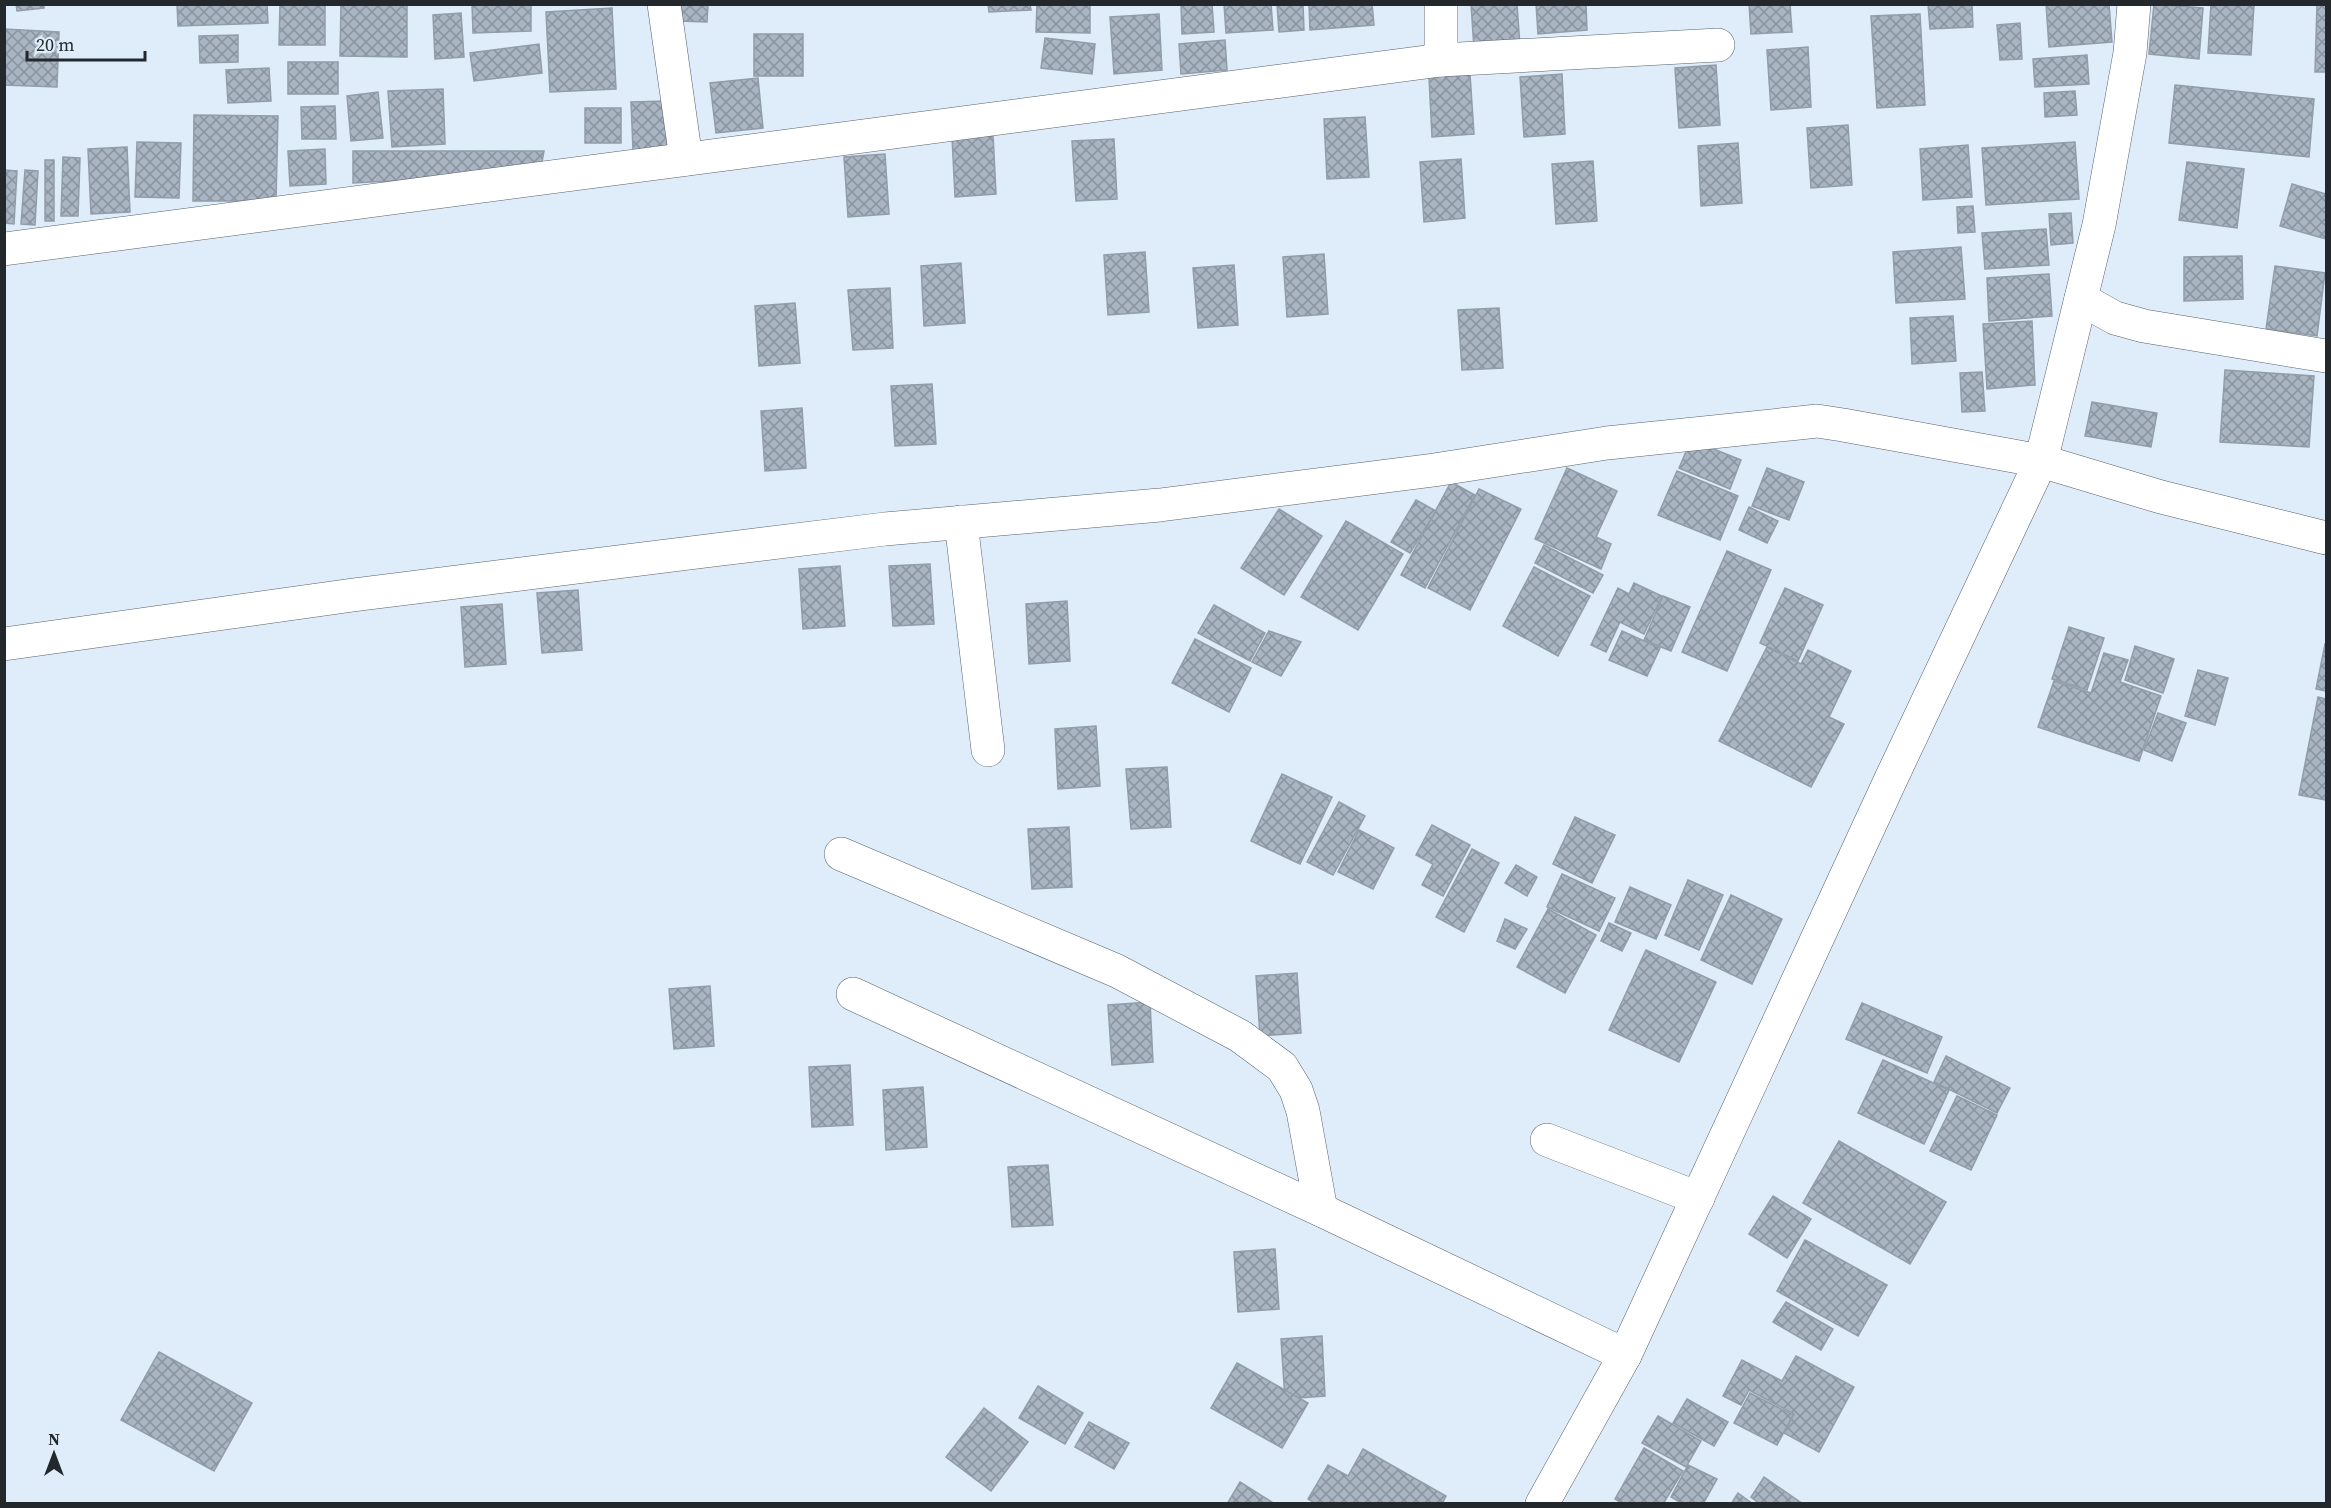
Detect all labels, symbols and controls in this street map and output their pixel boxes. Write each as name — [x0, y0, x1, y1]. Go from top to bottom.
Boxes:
scale bar — [27, 24, 146, 62]
text: 20 m — [36, 32, 74, 57]
north arrow — [24, 1424, 84, 1484]
text: N — [48, 1428, 60, 1450]

